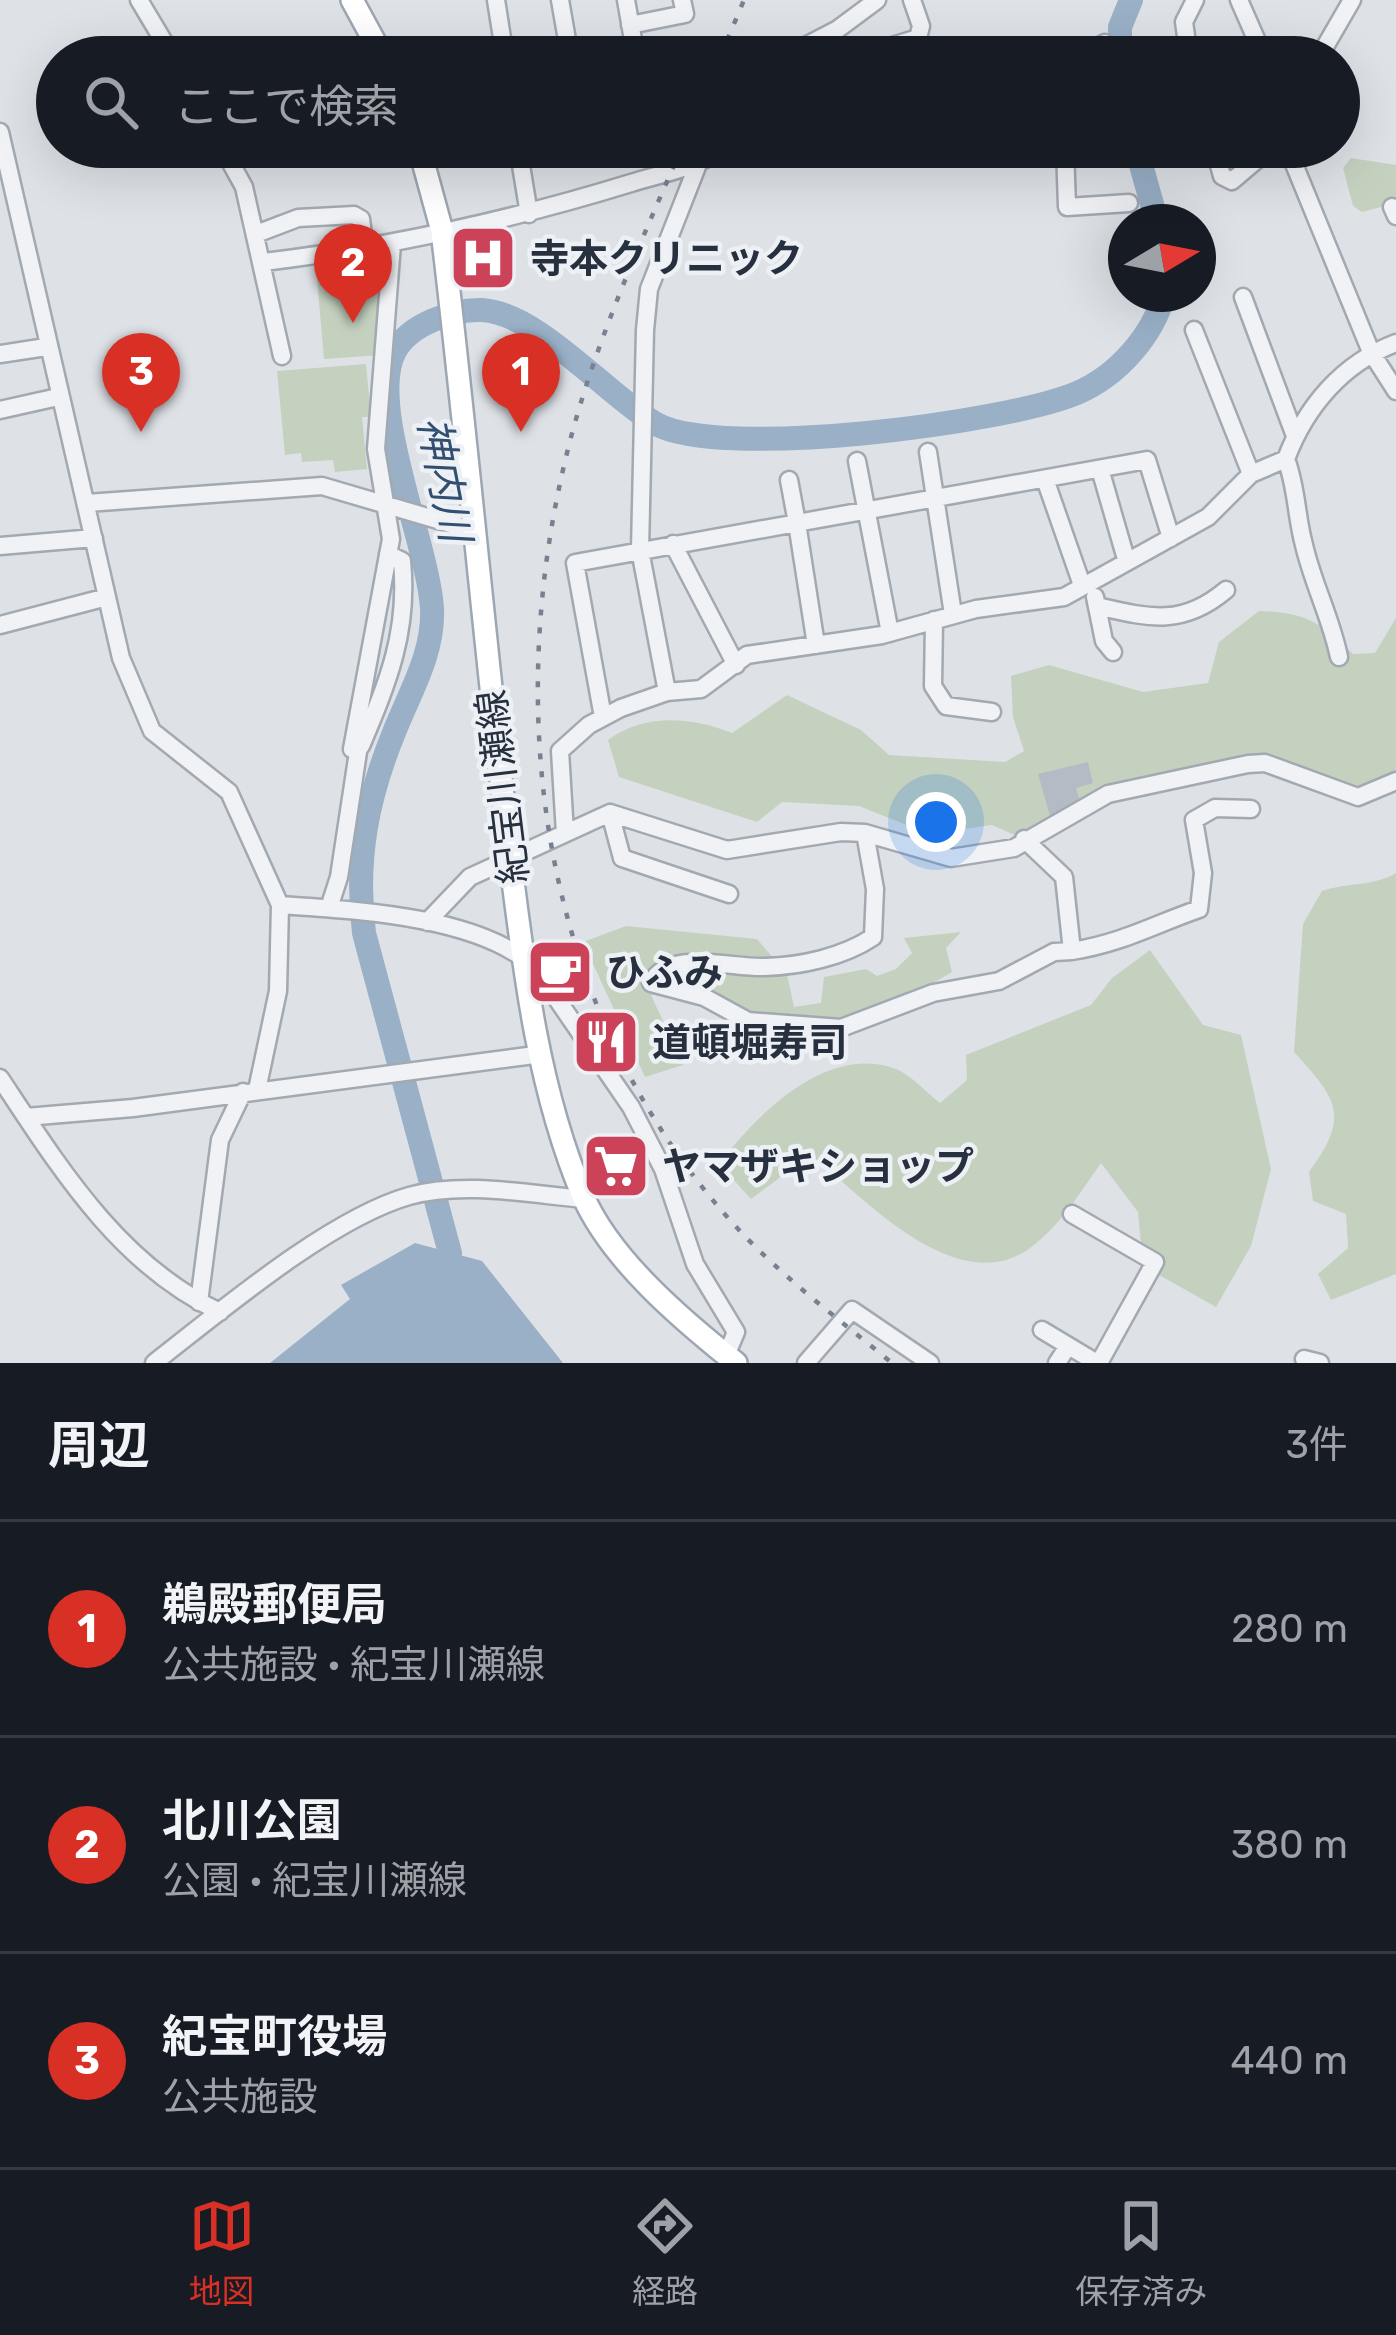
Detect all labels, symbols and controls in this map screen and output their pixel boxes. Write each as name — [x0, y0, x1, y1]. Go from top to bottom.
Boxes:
search box — [36, 36, 1360, 168]
icon: search — [78, 69, 144, 135]
text: ここで検索 — [174, 80, 399, 133]
north arrow — [1108, 204, 1216, 312]
hospital icon: 寺本クリニック — [448, 223, 518, 293]
pin: 2 — [314, 224, 392, 323]
place label: 寺本クリニック — [530, 236, 803, 282]
pin: 3 — [102, 333, 180, 432]
pin: 1 — [482, 333, 560, 432]
water label: 神内川 — [407, 413, 481, 550]
street label: 紀宝川瀬線 — [468, 687, 538, 886]
your location — [906, 792, 966, 852]
cafe icon: ひふみ — [525, 937, 595, 1007]
place label: ひふみ — [606, 950, 723, 996]
restaurant icon: 道頓堀寿司 — [571, 1007, 641, 1077]
place label: 道頓堀寿司 — [652, 1020, 847, 1066]
supermarket icon: ヤマザキショップ — [581, 1131, 651, 1201]
place label: ヤマザキショップ — [662, 1144, 974, 1190]
text: 周辺 — [48, 1415, 150, 1476]
text: 3件 — [1286, 1422, 1348, 1468]
text: 鵜殿郵便局 — [162, 1578, 387, 1631]
text: 1 — [77, 1606, 97, 1652]
text: 280 m — [1231, 1606, 1348, 1652]
text: 公共施設 · 紀宝川瀬線 — [162, 1642, 545, 1688]
text: 北川公園 — [162, 1794, 342, 1847]
text: 2 — [74, 1822, 100, 1868]
text: 380 m — [1231, 1822, 1348, 1868]
text: 公園 · 紀宝川瀬線 — [162, 1858, 467, 1904]
text: 紀宝町役場 — [162, 2010, 387, 2063]
text: 3 — [74, 2038, 100, 2084]
text: 440 m — [1231, 2038, 1348, 2084]
text: 公共施設 — [162, 2074, 318, 2120]
tab: 地図 — [189, 2193, 255, 2313]
tab: 経路 — [632, 2193, 698, 2313]
tab: 保存済み — [1075, 2193, 1207, 2313]

